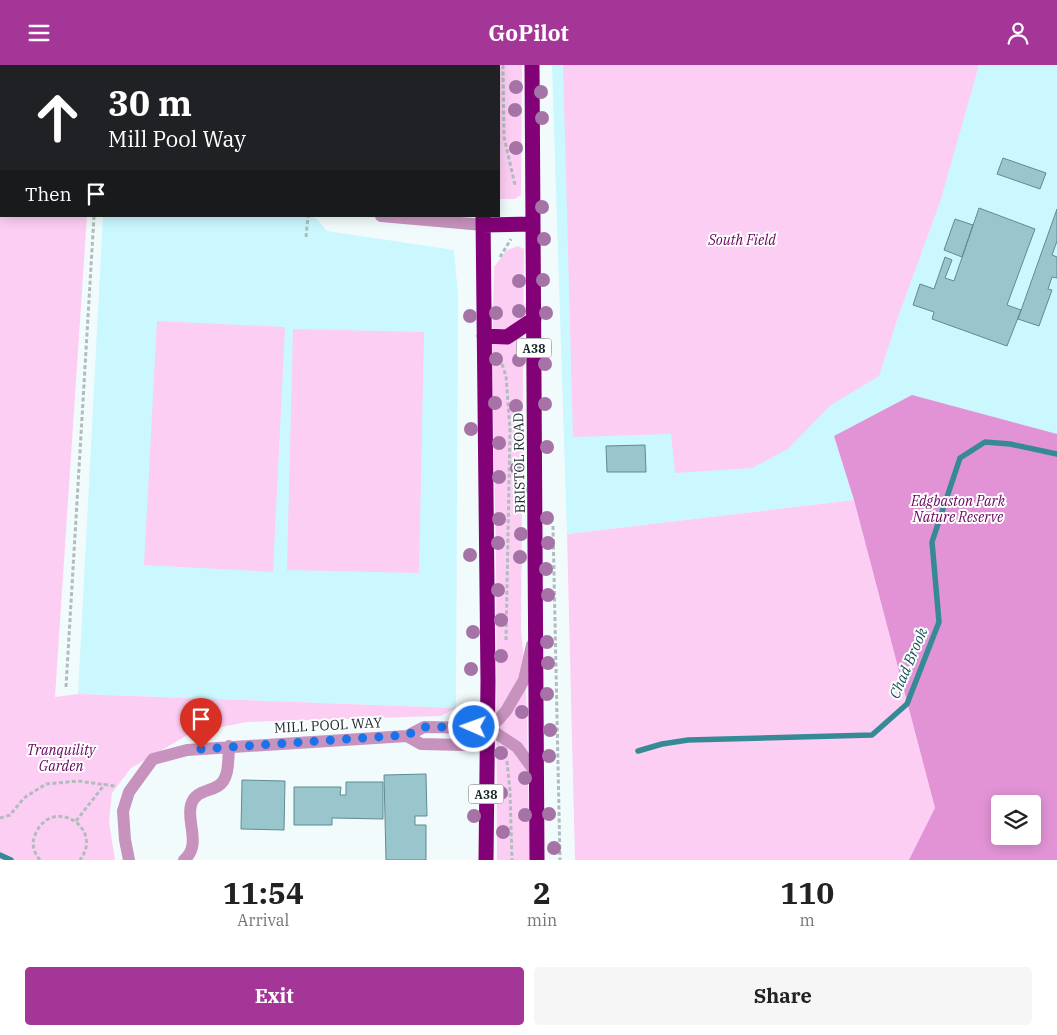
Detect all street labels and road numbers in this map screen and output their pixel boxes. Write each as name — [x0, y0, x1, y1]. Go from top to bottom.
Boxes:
road number: A38 — [516, 339, 552, 357]
street label: BRISTOL ROAD — [509, 412, 529, 514]
street label: MILL POOL WAY — [273, 713, 383, 737]
road number: A38 — [468, 785, 504, 804]

